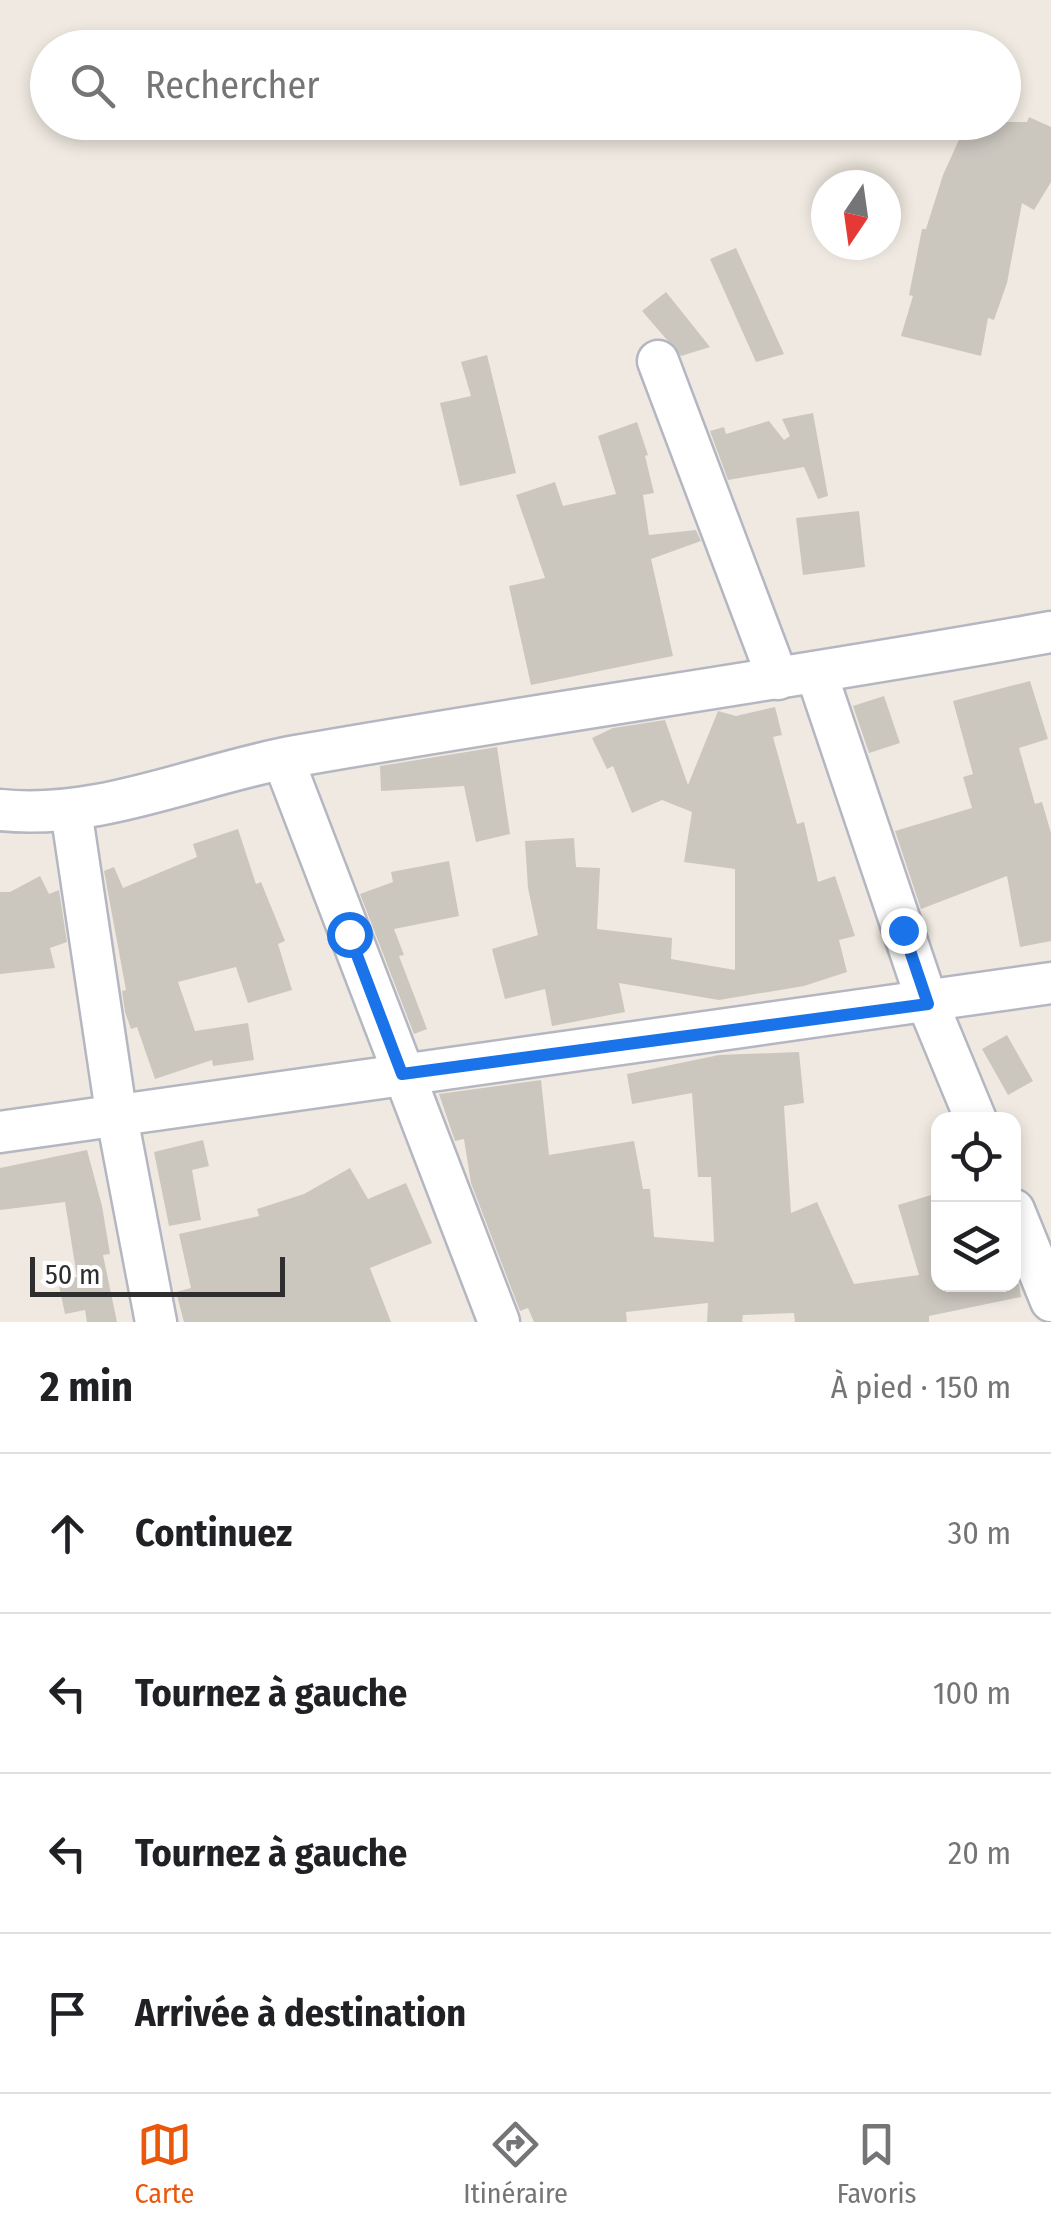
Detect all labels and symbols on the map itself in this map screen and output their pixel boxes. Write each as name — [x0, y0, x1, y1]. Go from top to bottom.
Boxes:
north arrow — [811, 170, 901, 260]
route end — [881, 908, 927, 954]
route start — [327, 912, 373, 958]
scale bar — [30, 1252, 285, 1296]

